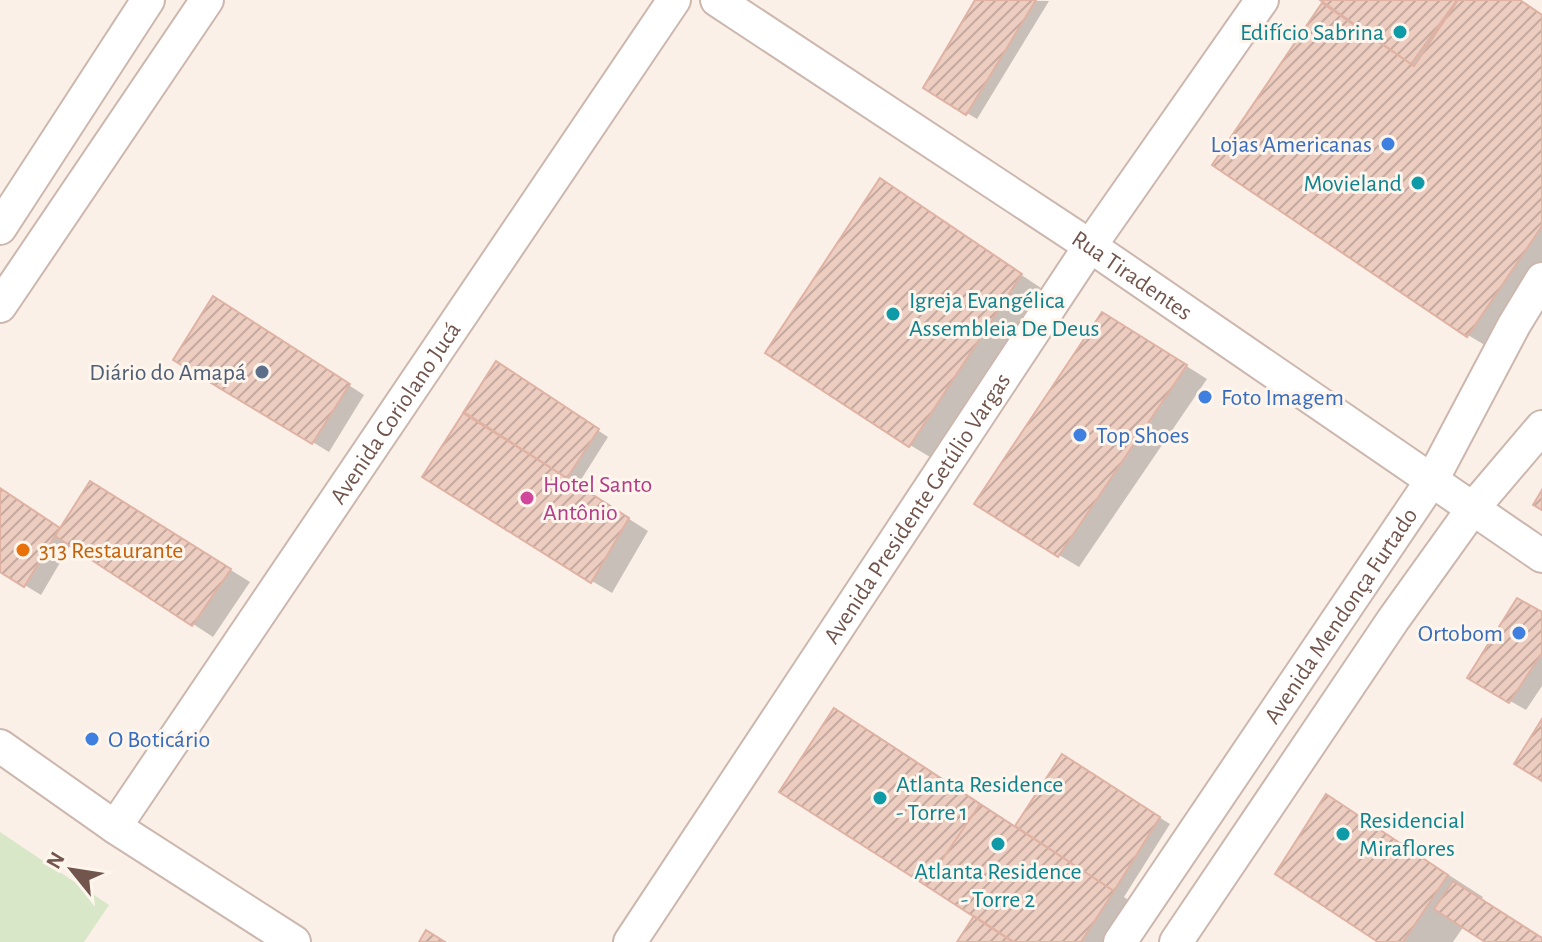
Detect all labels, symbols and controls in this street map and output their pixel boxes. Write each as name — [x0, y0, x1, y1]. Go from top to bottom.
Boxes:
place label: Edifício Sabrina — [1240, 21, 1384, 45]
marker: Edifício Sabrina — [1391, 23, 1409, 41]
place label: Lojas Americanas — [1211, 133, 1372, 157]
marker: Lojas Americanas — [1379, 135, 1397, 153]
place label: Movieland — [1303, 172, 1402, 196]
marker: Movieland — [1409, 174, 1427, 192]
street label: Rua Tiradentes — [1067, 227, 1196, 325]
place label: Igreja Evangélica Assembleia De Deus — [909, 289, 1099, 341]
marker: Igreja Evangélica Assembleia De Deus — [884, 305, 902, 323]
street label: Avenida Coriolano Jucá — [326, 318, 466, 508]
place label: Diário do Amapá — [89, 361, 246, 385]
marker: Diário do Amapá — [253, 363, 271, 381]
street label: Avenida Presidente Getúlio Vargas — [820, 369, 1015, 648]
place label: Foto Imagem — [1221, 386, 1344, 410]
marker: Foto Imagem — [1196, 388, 1214, 406]
place label: Top Shoes — [1096, 424, 1189, 448]
marker: Top Shoes — [1071, 426, 1089, 444]
place label: Hotel Santo Antônio — [543, 473, 652, 525]
marker: Hotel Santo Antônio — [518, 489, 536, 507]
street label: Avenida Mendonça Furtado — [1260, 504, 1422, 728]
place label: 313 Restaurante — [39, 539, 183, 563]
marker: 313 Restaurante — [14, 541, 32, 559]
place label: Ortobom — [1418, 622, 1503, 646]
marker: Ortobom — [1510, 624, 1528, 642]
place label: O Boticário — [108, 728, 210, 752]
marker: O Boticário — [83, 730, 101, 748]
place label: Atlanta Residence - Torre 1 — [896, 773, 1063, 825]
marker: Atlanta Residence - Torre 1 — [871, 789, 889, 807]
place label: Residencial Miraflores — [1359, 809, 1465, 861]
marker: Residencial Miraflores — [1334, 825, 1352, 843]
north arrow — [32, 830, 112, 910]
marker: Atlanta Residence - Torre 2 — [989, 835, 1007, 853]
text: N — [42, 848, 69, 873]
place label: Atlanta Residence - Torre 2 — [914, 860, 1082, 912]

